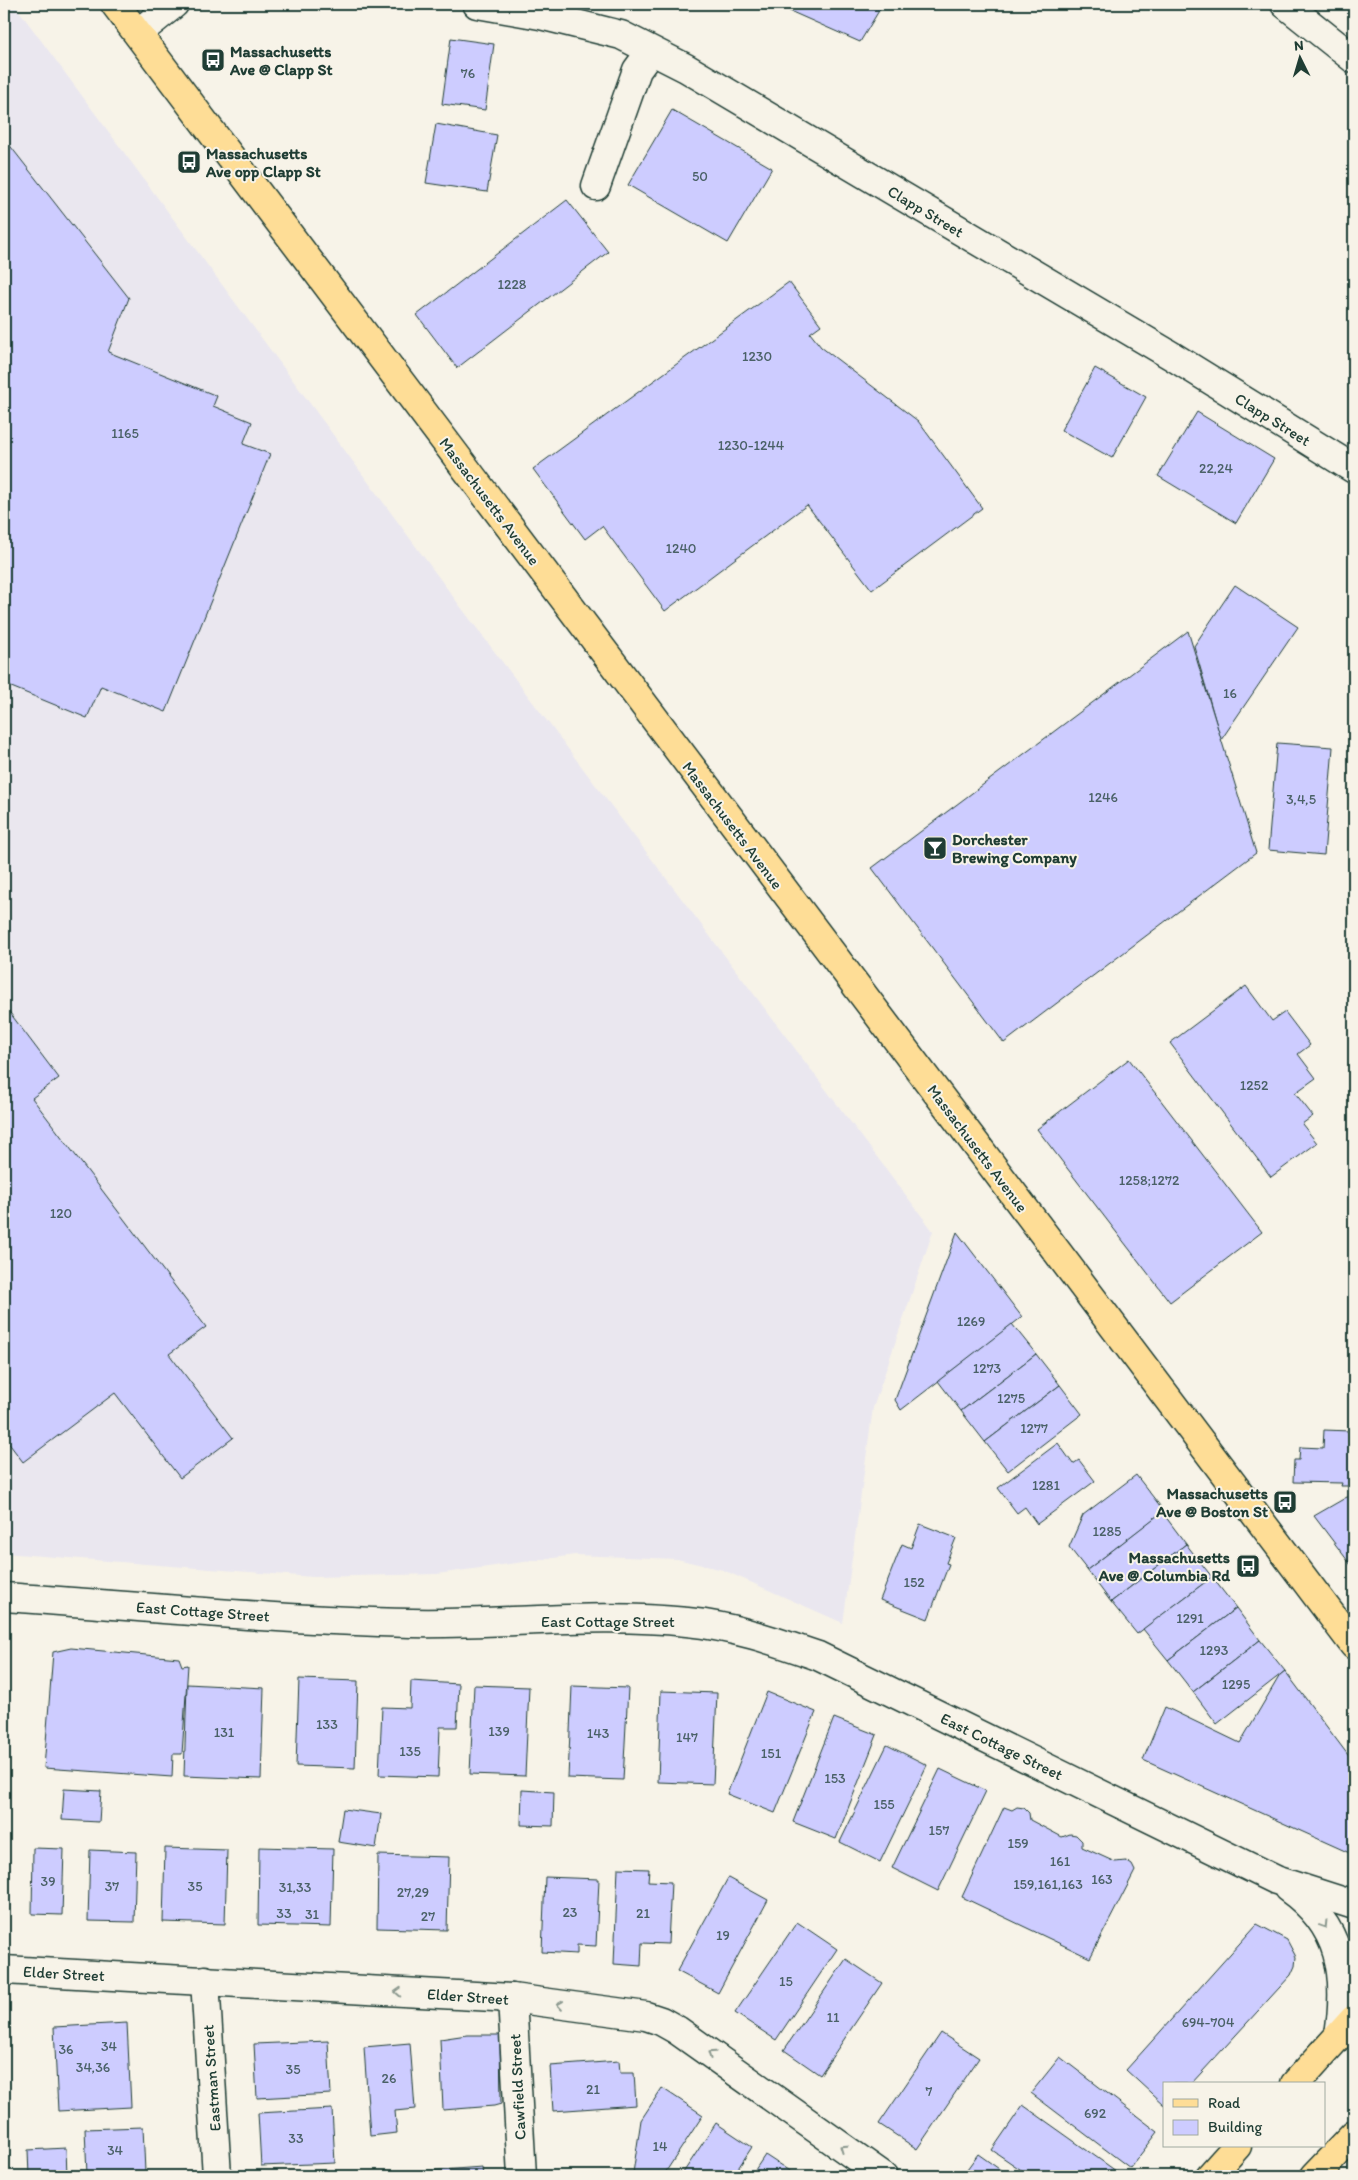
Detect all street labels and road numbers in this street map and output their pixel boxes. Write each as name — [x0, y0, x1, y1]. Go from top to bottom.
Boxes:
street label: Clapp Street — [884, 181, 967, 242]
street label: Clapp Street — [1231, 389, 1314, 450]
street label: Massachusetts Avenue — [435, 434, 544, 569]
street label: Massachusetts Avenue — [678, 758, 787, 893]
street label: Massachusetts Avenue — [923, 1081, 1032, 1216]
street label: East Cottage Street — [136, 1597, 270, 1626]
street label: East Cottage Street — [541, 1612, 675, 1631]
street label: East Cottage Street — [937, 1709, 1066, 1784]
street label: Elder Street — [23, 1962, 105, 1985]
street label: Elder Street — [426, 1984, 509, 2009]
street label: Eastman Street — [198, 2024, 225, 2132]
street label: Cawfield Street — [505, 2033, 530, 2141]

